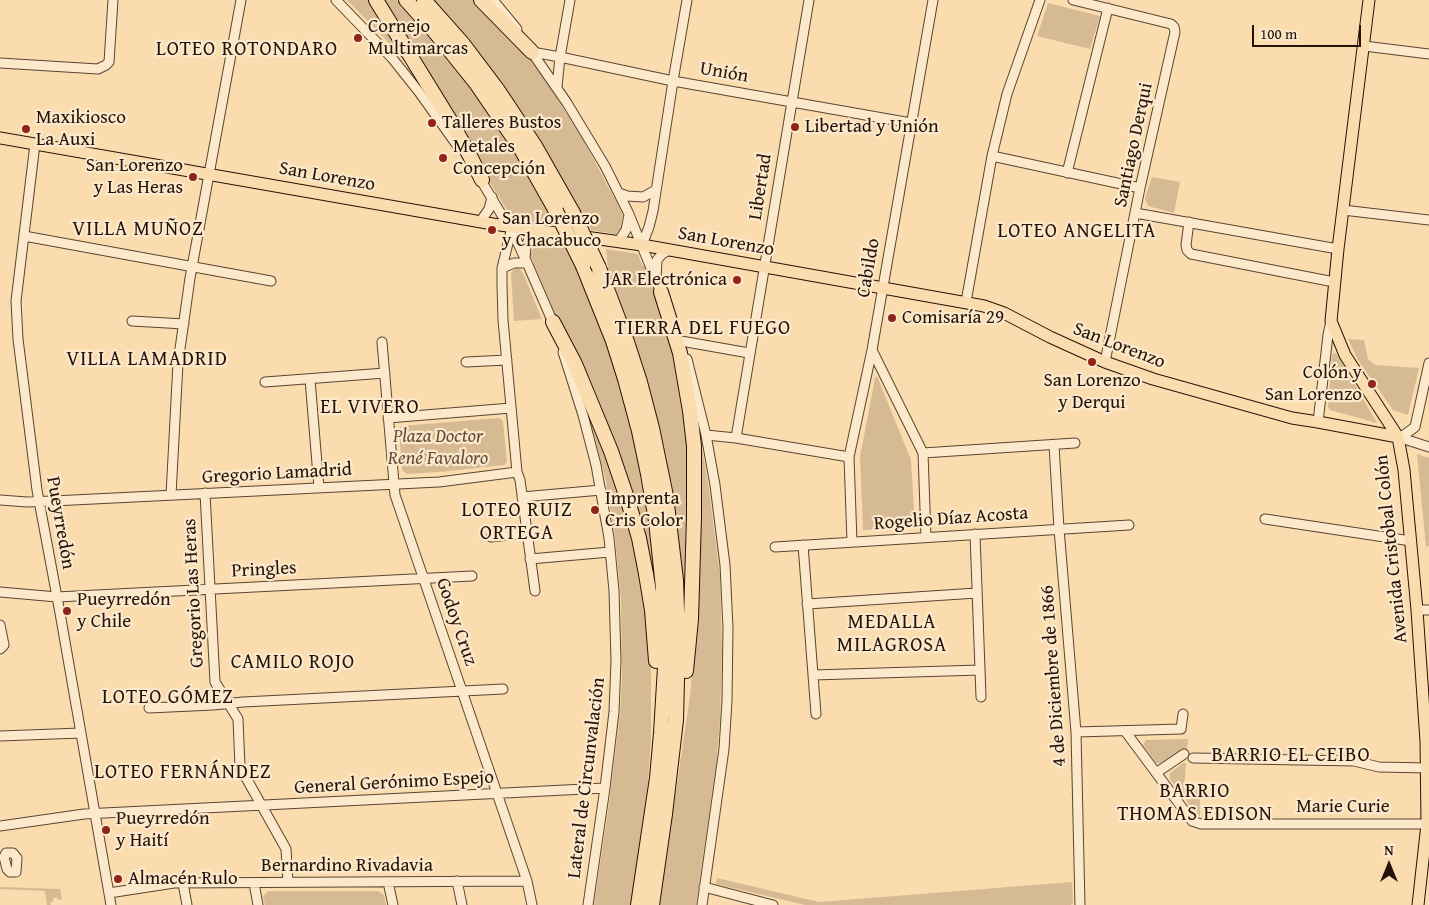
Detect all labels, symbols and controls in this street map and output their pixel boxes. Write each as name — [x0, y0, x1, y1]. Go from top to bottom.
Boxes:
scale bar — [1254, 15, 1363, 47]
place label: Cornejo Multimarcas — [368, 16, 468, 60]
text: 100 m — [1260, 23, 1297, 44]
marker: Cornejo Multimarcas — [352, 32, 364, 44]
district label: LOTEO ROTONDARO — [154, 38, 340, 62]
street label: Unión — [698, 58, 750, 88]
street label: Santiago Derqui — [1110, 81, 1158, 209]
place label: Maxikiosco La Auxi — [36, 107, 126, 151]
place label: Talleres Bustos — [442, 112, 561, 134]
place label: Libertad y Unión — [805, 116, 939, 138]
marker: Talleres Bustos — [426, 117, 438, 129]
marker: Libertad y Unión — [789, 121, 801, 133]
marker: Maxikiosco La Auxi — [20, 123, 32, 135]
place label: Metales Concepción — [453, 136, 545, 180]
marker: Metales Concepción — [437, 152, 449, 164]
street label: Libertad — [744, 152, 778, 222]
place label: San Lorenzo y Las Heras — [86, 155, 183, 199]
street label: San Lorenzo — [277, 157, 377, 197]
marker: San Lorenzo y Las Heras — [187, 171, 199, 183]
place label: San Lorenzo y Chacabuco — [502, 208, 601, 252]
district label: VILLA MUÑOZ — [71, 218, 205, 242]
district label: LOTEO ANGELITA — [996, 220, 1158, 244]
street label: San Lorenzo — [676, 222, 776, 262]
marker: San Lorenzo y Chacabuco — [486, 224, 498, 236]
street label: Cabildo — [853, 237, 885, 299]
place label: JAR Electrónica — [604, 269, 727, 291]
marker: JAR Electrónica — [731, 274, 743, 286]
place label: Comisaría 29 — [902, 307, 1004, 329]
marker: Comisaría 29 — [886, 312, 898, 324]
district label: TIERRA DEL FUEGO — [613, 317, 793, 341]
street label: San Lorenzo — [1070, 318, 1168, 374]
district label: VILLA LAMADRID — [64, 348, 230, 372]
marker: San Lorenzo y Derqui — [1086, 356, 1098, 368]
place label: Colón y San Lorenzo — [1265, 362, 1362, 406]
place label: San Lorenzo y Derqui — [1043, 370, 1141, 414]
marker: Colón y San Lorenzo — [1366, 378, 1378, 390]
district label: EL VIVERO — [319, 396, 421, 420]
park label: Plaza Doctor René Favaloro — [388, 426, 488, 470]
street label: Avenida Cristobal Colón — [1371, 454, 1413, 644]
street label: Gregorio Lamadrid — [201, 459, 353, 489]
street label: Pueyrredón — [41, 475, 79, 571]
place label: Imprenta Cris Color — [605, 488, 683, 532]
district label: LOTEO RUIZ ORTEGA — [460, 499, 574, 546]
street label: Rogelio Díaz Acosta — [873, 502, 1029, 536]
marker: Imprenta Cris Color — [589, 504, 601, 516]
street label: Gregorio Las Heras — [179, 518, 209, 668]
street label: Pringles — [231, 557, 297, 583]
street label: Godoy Cruz — [430, 575, 482, 669]
street label: 4 de Diciembre de 1866 — [1036, 584, 1072, 768]
place label: Pueyrredón y Chile — [77, 589, 171, 633]
marker: Pueyrredón y Chile — [61, 605, 73, 617]
district label: MEDALLA MILAGROSA — [836, 611, 948, 658]
district label: CAMILO ROJO — [229, 651, 357, 675]
street label: Lateral de Circunvalación — [563, 676, 611, 880]
district label: LOTEO GÓMEZ — [101, 686, 235, 710]
district label: BARRIO EL CEIBO — [1210, 744, 1372, 768]
district label: LOTEO FERNÁNDEZ — [92, 761, 274, 785]
street label: General Gerónimo Espejo — [294, 766, 494, 800]
district label: BARRIO THOMAS EDISON — [1116, 780, 1274, 827]
street label: Marie Curie — [1296, 796, 1390, 818]
place label: Pueyrredón y Haití — [116, 808, 210, 852]
marker: Pueyrredón y Haití — [100, 824, 112, 836]
north arrow — [1364, 840, 1414, 890]
text: N — [1384, 840, 1394, 860]
street label: Bernardino Rivadavia — [261, 855, 433, 877]
place label: Almacén Rulo — [128, 868, 238, 890]
marker: Almacén Rulo — [112, 873, 124, 885]

